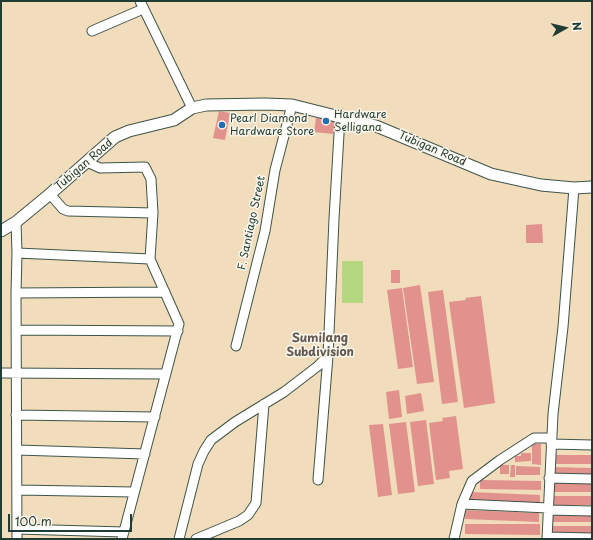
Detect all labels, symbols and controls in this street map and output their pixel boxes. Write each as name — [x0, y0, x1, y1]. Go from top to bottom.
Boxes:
north arrow — [545, 8, 585, 48]
text: N — [568, 21, 586, 32]
place label: Hardware Selligana — [334, 108, 387, 134]
place label: Pearl Diamond Hardware Store — [230, 112, 314, 138]
marker: Hardware Selligana — [321, 116, 331, 126]
marker: Pearl Diamond Hardware Store — [217, 120, 227, 130]
street label: Tubigan Road — [396, 129, 468, 169]
street label: Tubigan Road — [52, 136, 116, 194]
street label: F. Santiago Street — [236, 175, 268, 271]
district label: Sumilang Subdivision — [286, 332, 354, 360]
scale bar — [10, 506, 134, 532]
text: 100 m — [15, 512, 52, 530]

